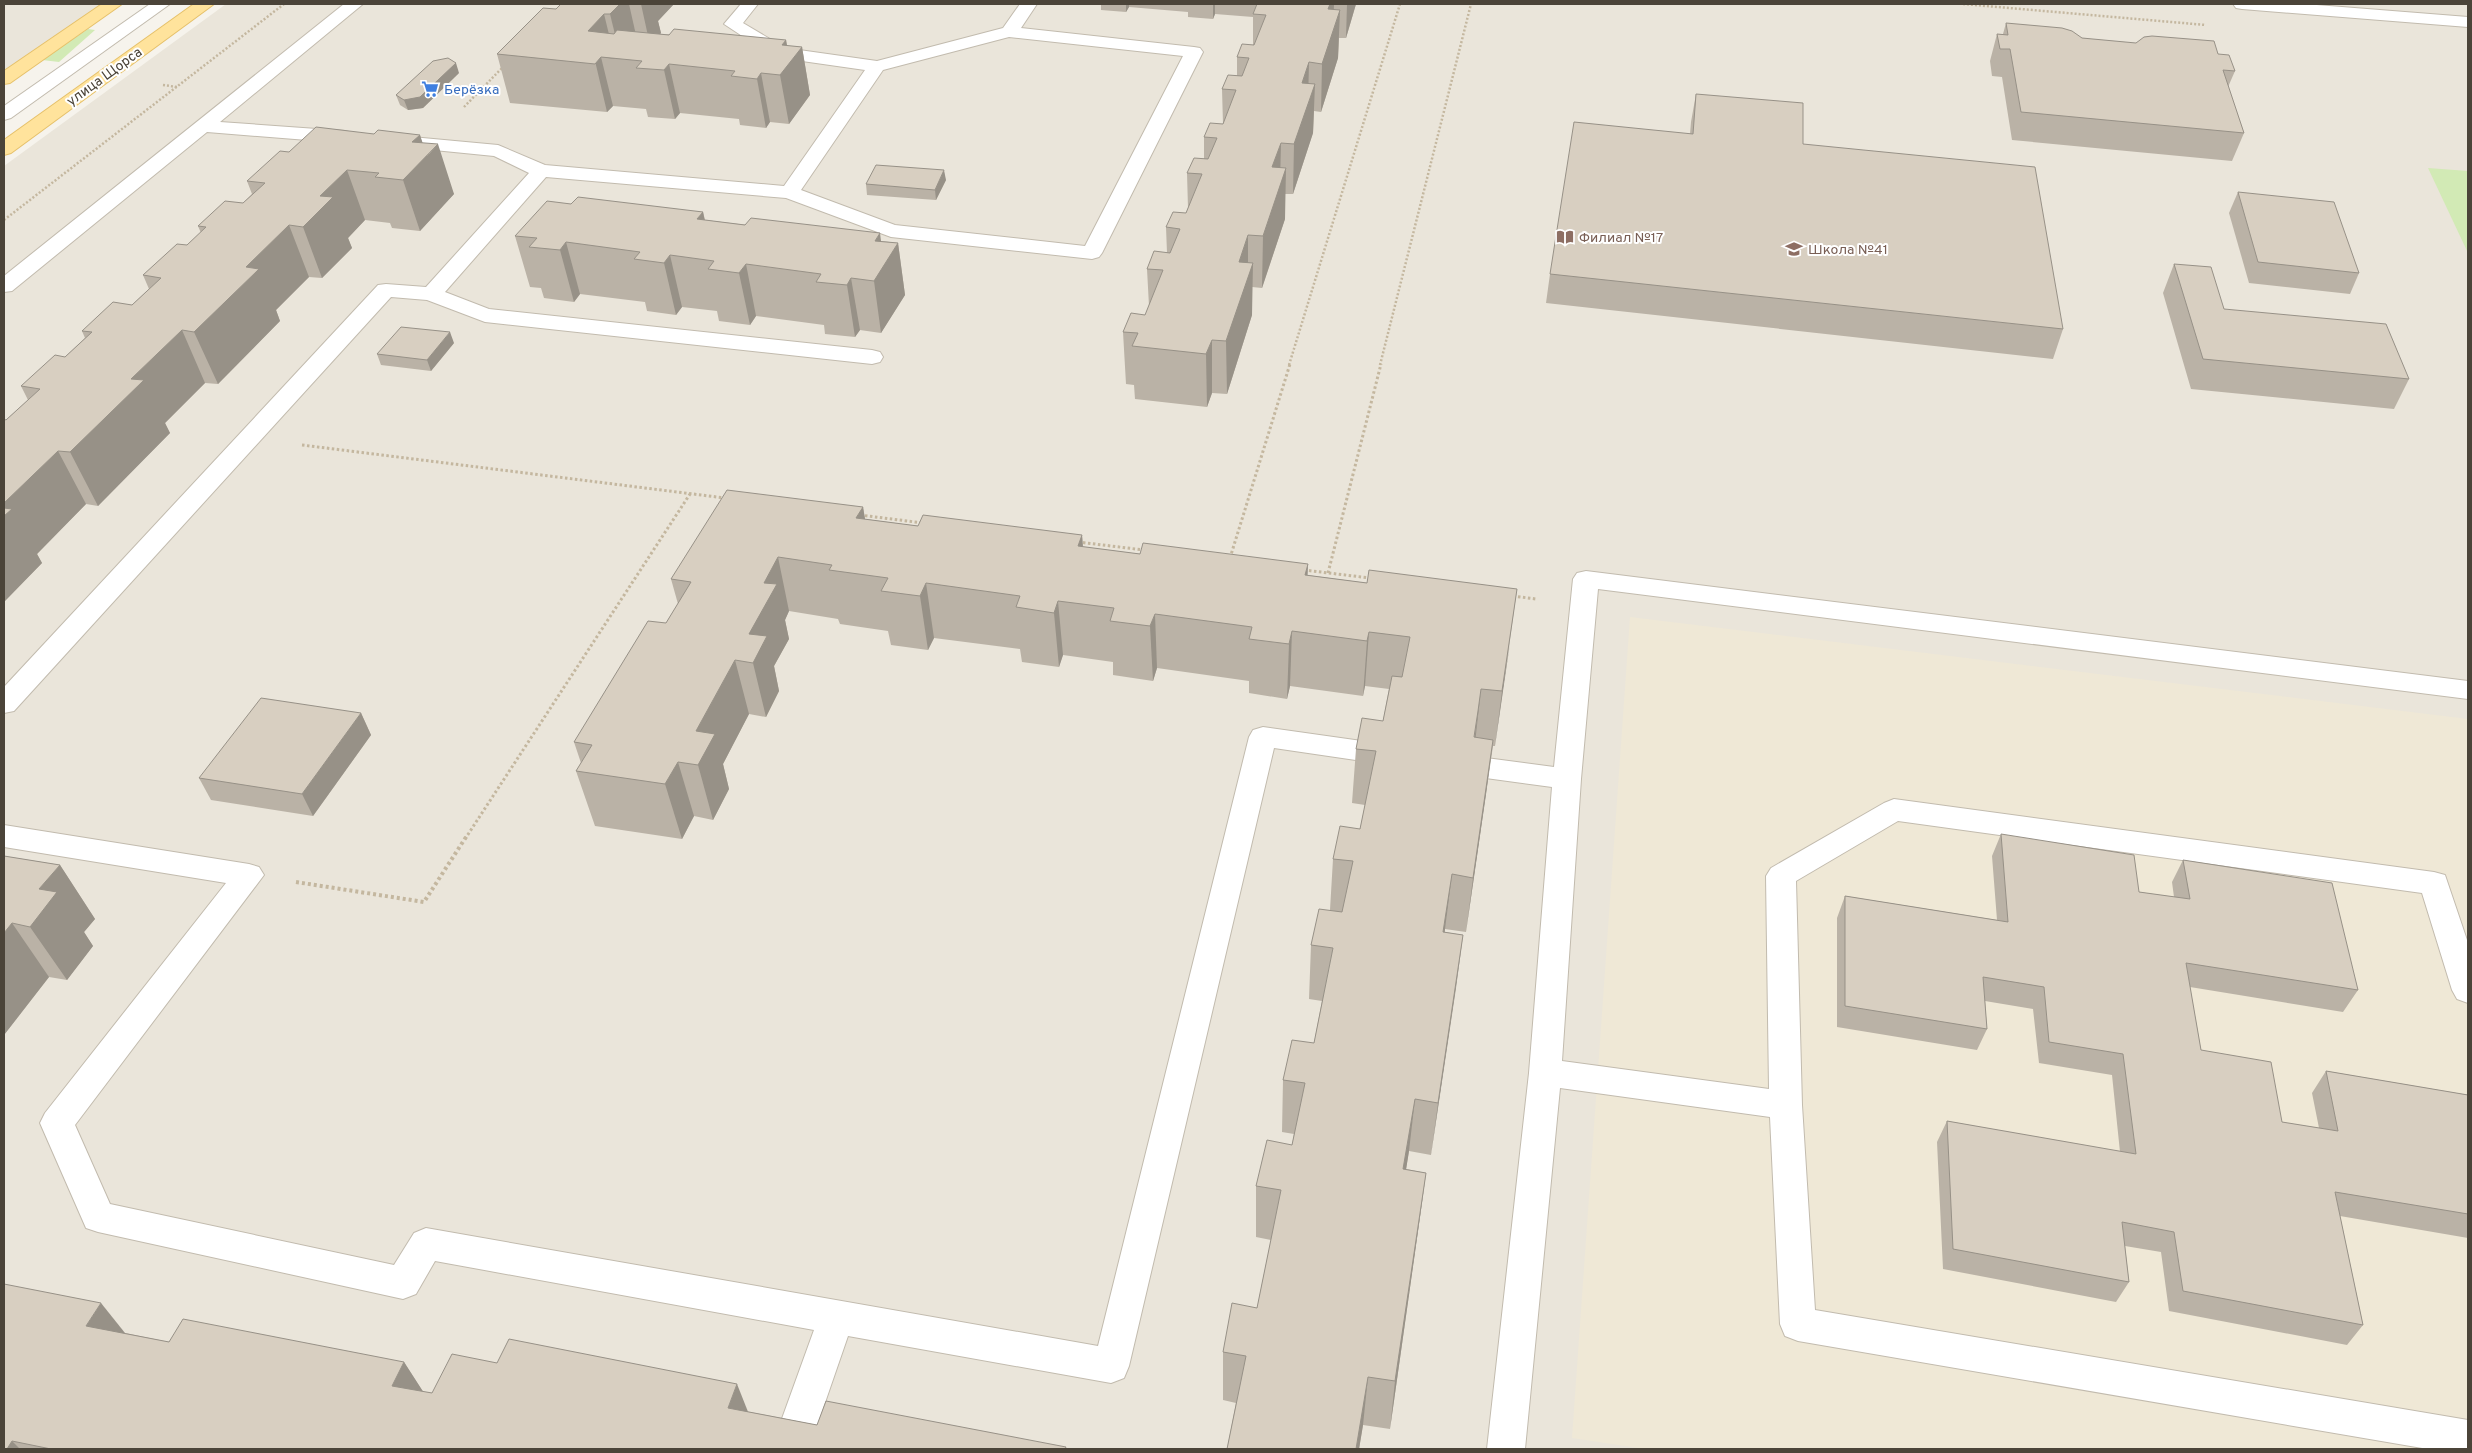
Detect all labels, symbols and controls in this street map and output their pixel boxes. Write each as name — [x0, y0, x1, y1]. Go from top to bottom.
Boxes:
street label: улица Щорса — [64, 44, 146, 110]
supermarket icon: Берёзка — [420, 79, 440, 99]
place label: Берёзка — [444, 82, 499, 99]
library icon: Филиал №17 — [1555, 227, 1575, 247]
place label: Филиал №17 — [1579, 230, 1663, 247]
school or university icon: Школа №41 — [1784, 239, 1804, 259]
place label: Школа №41 — [1808, 242, 1888, 259]

